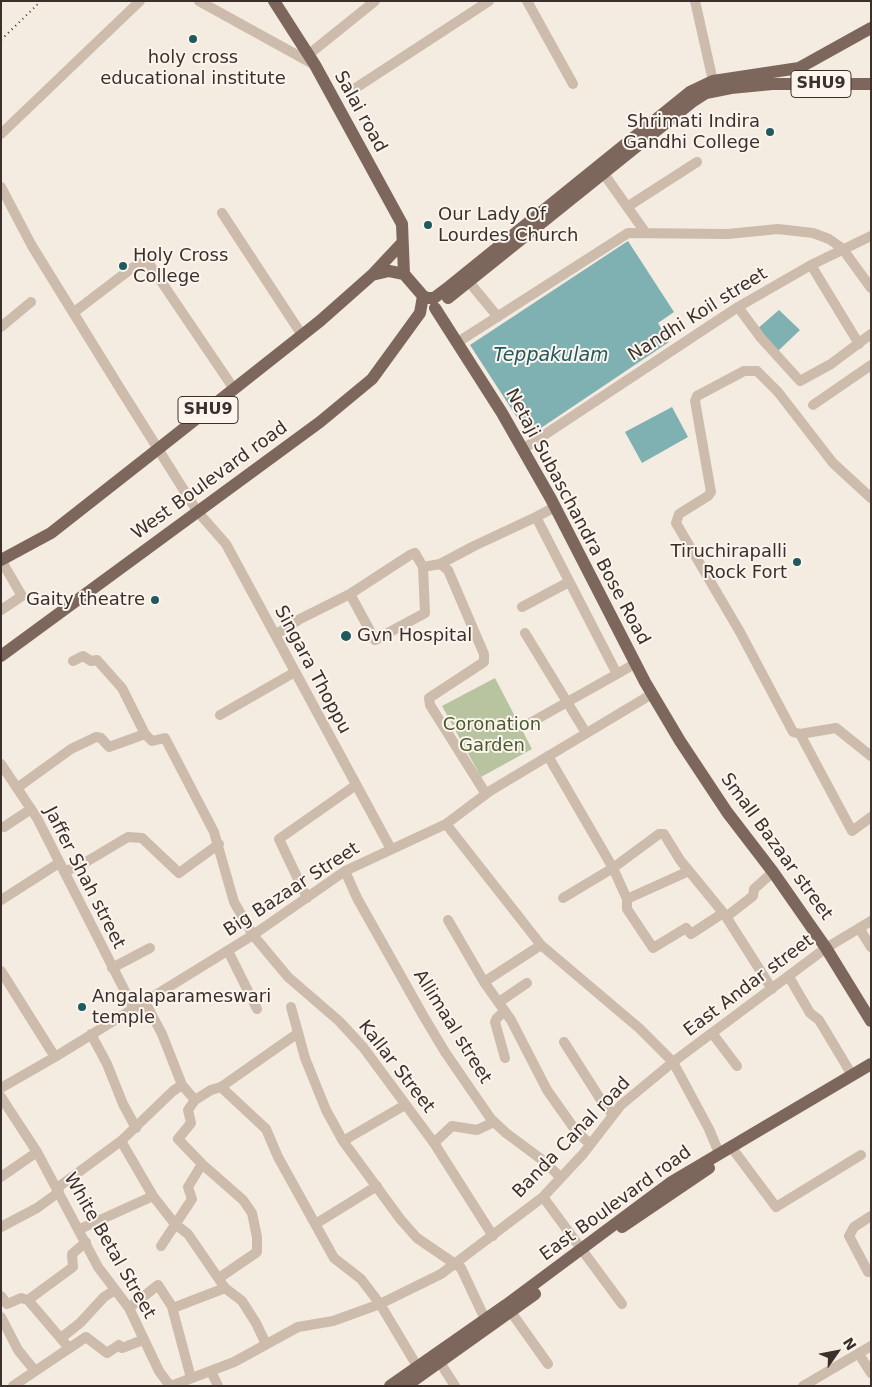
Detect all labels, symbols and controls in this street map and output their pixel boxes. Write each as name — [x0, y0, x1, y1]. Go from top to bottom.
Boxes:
marker: holy cross educational institute — [187, 33, 199, 45]
place label: holy cross educational institute — [100, 47, 286, 90]
street label: Salai road — [329, 68, 391, 156]
road number: SHU9 — [791, 70, 851, 98]
place label: Shrimati Indira Gandhi College — [623, 111, 760, 154]
marker: Shrimati Indira Gandhi College — [764, 126, 776, 138]
place label: Our Lady Of Lourdes Church — [438, 204, 579, 246]
marker: Our Lady Of Lourdes Church — [422, 219, 434, 231]
place label: Holy Cross College — [133, 245, 228, 288]
marker: Holy Cross College — [117, 260, 129, 272]
street label: Nandhi Koil street — [625, 264, 771, 366]
water label: Teppakulam — [493, 345, 609, 367]
street label: Netaji Subaschandra Bose Road — [500, 385, 654, 649]
road number: SHU9 — [178, 396, 238, 424]
street label: West Boulevard road — [128, 417, 292, 545]
place label: Tiruchirapalli Rock Fort — [671, 541, 787, 584]
marker: Tiruchirapalli Rock Fort — [791, 556, 803, 568]
place label: Gaity theatre — [26, 589, 145, 611]
marker: Gaity theatre — [149, 594, 161, 606]
street label: Singara Thoppu — [269, 602, 355, 738]
place label: Gvn Hospital — [357, 625, 472, 647]
marker: Gvn Hospital — [339, 629, 353, 643]
park label: Coronation Garden — [443, 714, 541, 756]
street label: Small Bazaar street — [715, 769, 837, 925]
street label: Jaffer Shah street — [39, 803, 129, 953]
street label: Big Bazaar Street — [220, 838, 364, 942]
street label: East Andar street — [680, 930, 818, 1042]
street label: Allimaal street — [408, 966, 496, 1088]
place label: Angalaparameswari temple — [92, 986, 271, 1028]
marker: Angalaparameswari temple — [76, 1001, 88, 1013]
street label: Kallar Street — [353, 1016, 439, 1118]
street label: Banda Canal road — [509, 1073, 635, 1203]
street label: East Boulevard road — [536, 1142, 696, 1266]
street label: White Betal Street — [58, 1169, 160, 1323]
north arrow — [812, 1327, 862, 1377]
text: N — [840, 1335, 859, 1353]

